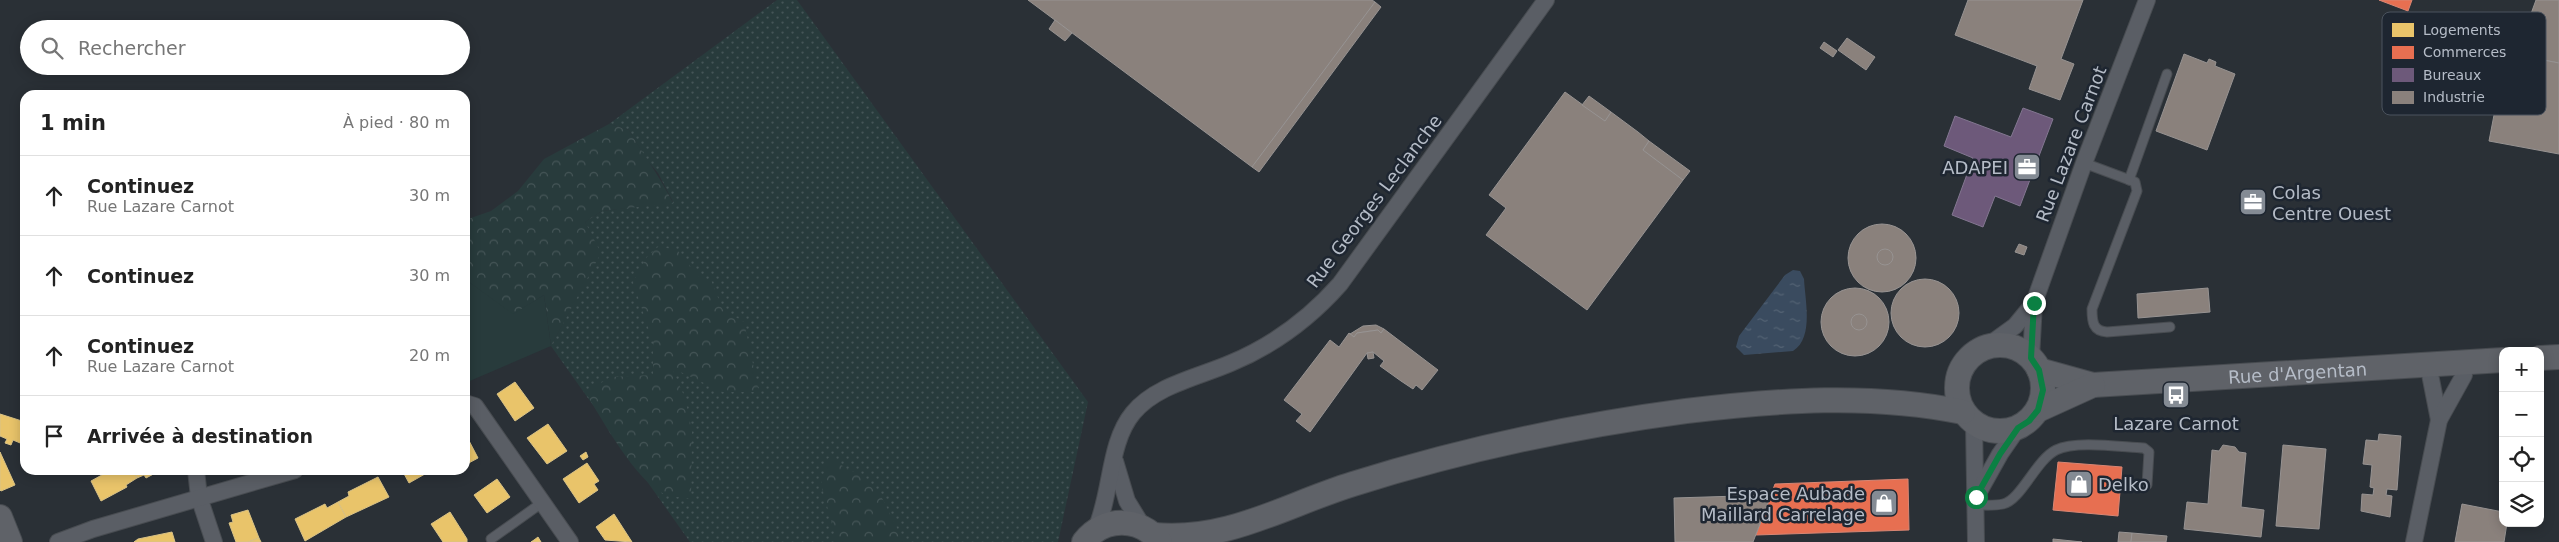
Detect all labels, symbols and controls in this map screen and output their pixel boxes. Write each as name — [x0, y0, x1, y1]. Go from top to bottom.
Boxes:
legend — [2382, 12, 2546, 115]
search box — [20, 20, 470, 75]
text: Logements — [2423, 22, 2501, 38]
icon: search — [38, 34, 66, 62]
text: Rechercher — [78, 37, 186, 59]
text: Commerces — [2423, 44, 2506, 60]
street label: Rue Lazare Carnot — [2032, 63, 2110, 225]
text: Bureaux — [2423, 67, 2481, 83]
text: Industrie — [2423, 89, 2485, 105]
street label: Rue Georges Leclanche — [1302, 110, 1446, 292]
text: 1 min — [40, 111, 106, 135]
text: À pied · 80 m — [343, 113, 450, 132]
office icon: ADAPEI — [2012, 152, 2042, 182]
place label: ADAPEI — [1942, 157, 2008, 178]
text: Continuez — [87, 175, 194, 197]
icon: ahead — [40, 182, 68, 210]
place label: Colas Centre Ouest — [2272, 182, 2391, 224]
text: 30 m — [409, 186, 450, 205]
office icon: Colas Centre Ouest — [2238, 187, 2268, 217]
text: Rue Lazare Carnot — [87, 197, 234, 216]
icon: ahead — [40, 262, 68, 290]
text: Continuez — [87, 265, 194, 287]
text: 30 m — [409, 266, 450, 285]
route end — [2023, 292, 2046, 315]
text: Continuez — [87, 335, 194, 357]
icon: ahead — [40, 342, 68, 370]
text: 20 m — [409, 346, 450, 365]
map controls — [2499, 347, 2544, 527]
button: + — [2499, 347, 2544, 392]
text: Rue Lazare Carnot — [87, 357, 234, 376]
street label: Rue d'Argentan — [2227, 358, 2368, 387]
bus stop icon: Lazare Carnot — [2161, 380, 2191, 410]
button: − — [2499, 392, 2544, 437]
place label: Lazare Carnot — [2113, 413, 2239, 434]
icon: arrive — [40, 422, 68, 450]
text: Arrivée à destination — [87, 425, 313, 447]
button: locate — [2499, 437, 2544, 482]
shop icon: Delko — [2064, 469, 2094, 499]
place label: Delko — [2098, 474, 2149, 495]
button: layers — [2499, 482, 2544, 527]
place label: Espace Aubade Maillard Carrelage — [1701, 483, 1865, 525]
route start — [1965, 486, 1988, 509]
shop icon: Espace Aubade Maillard Carrelage — [1869, 488, 1899, 518]

